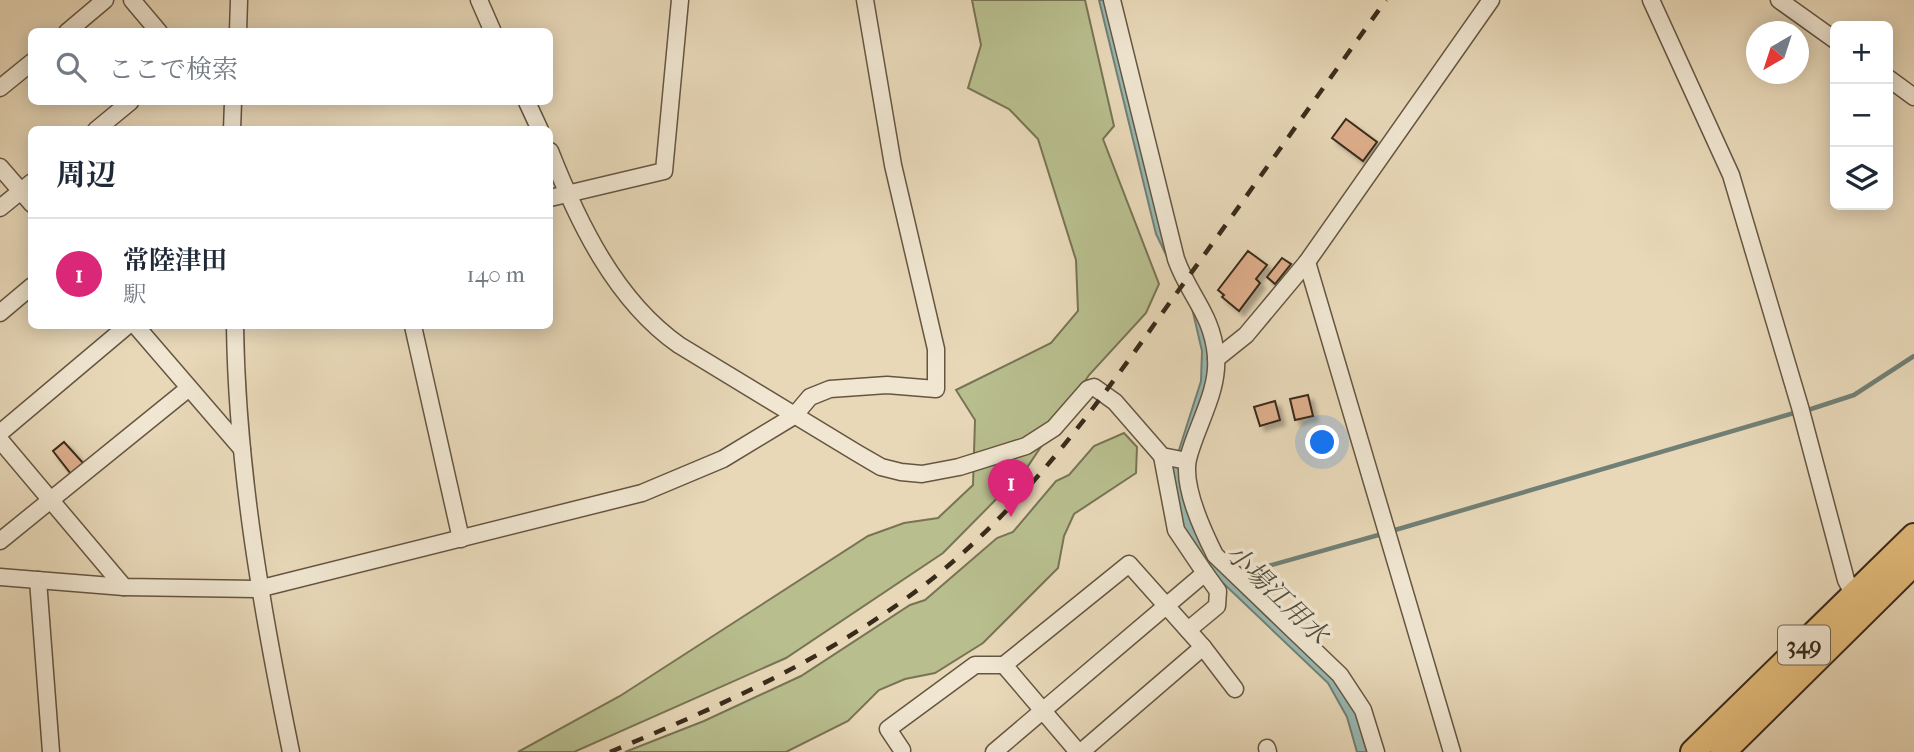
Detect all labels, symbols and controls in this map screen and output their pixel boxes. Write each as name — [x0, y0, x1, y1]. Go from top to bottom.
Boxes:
north arrow — [1746, 21, 1809, 84]
map controls — [1830, 21, 1893, 210]
button: + — [1830, 21, 1893, 84]
search box — [28, 28, 553, 105]
icon: search — [52, 48, 90, 86]
text: ここで検索 — [108, 54, 238, 85]
button: − — [1830, 84, 1893, 147]
button: layers — [1830, 147, 1893, 210]
text: 周辺 — [56, 158, 116, 193]
text: 常陸津田 — [123, 245, 227, 276]
text: 1 — [75, 261, 83, 288]
text: 140 m — [466, 261, 525, 288]
text: 駅 — [123, 281, 146, 308]
your location — [1305, 425, 1339, 459]
pin: 1 — [988, 459, 1034, 517]
water label: 小場江用水 — [1219, 538, 1337, 652]
road number: 349 — [1778, 625, 1830, 664]

